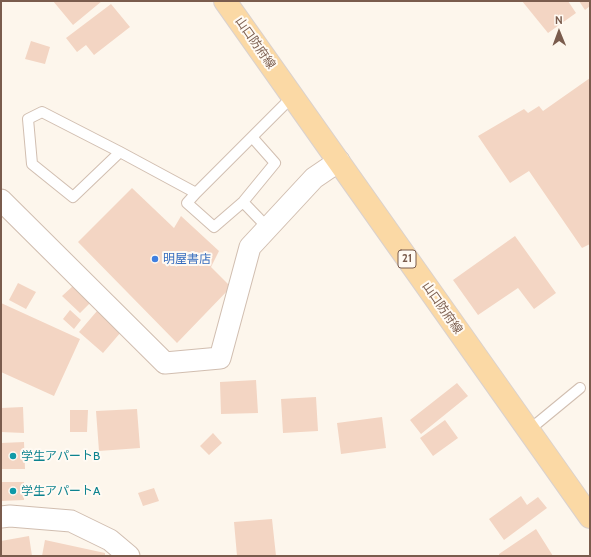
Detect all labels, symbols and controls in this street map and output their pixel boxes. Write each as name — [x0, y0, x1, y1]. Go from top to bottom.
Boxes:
north arrow — [539, 12, 579, 52]
text: N — [555, 13, 563, 27]
street label: 山口防府線 — [232, 14, 278, 72]
road number: 21 — [398, 250, 416, 268]
place label: 明屋書店 — [163, 252, 211, 266]
marker: 明屋書店 — [150, 254, 160, 264]
street label: 山口防府線 — [419, 279, 465, 337]
place label: 学生アパートB — [21, 449, 100, 463]
marker: 学生アパートB — [8, 451, 18, 461]
place label: 学生アパートA — [21, 484, 100, 498]
marker: 学生アパートA — [8, 486, 18, 496]

